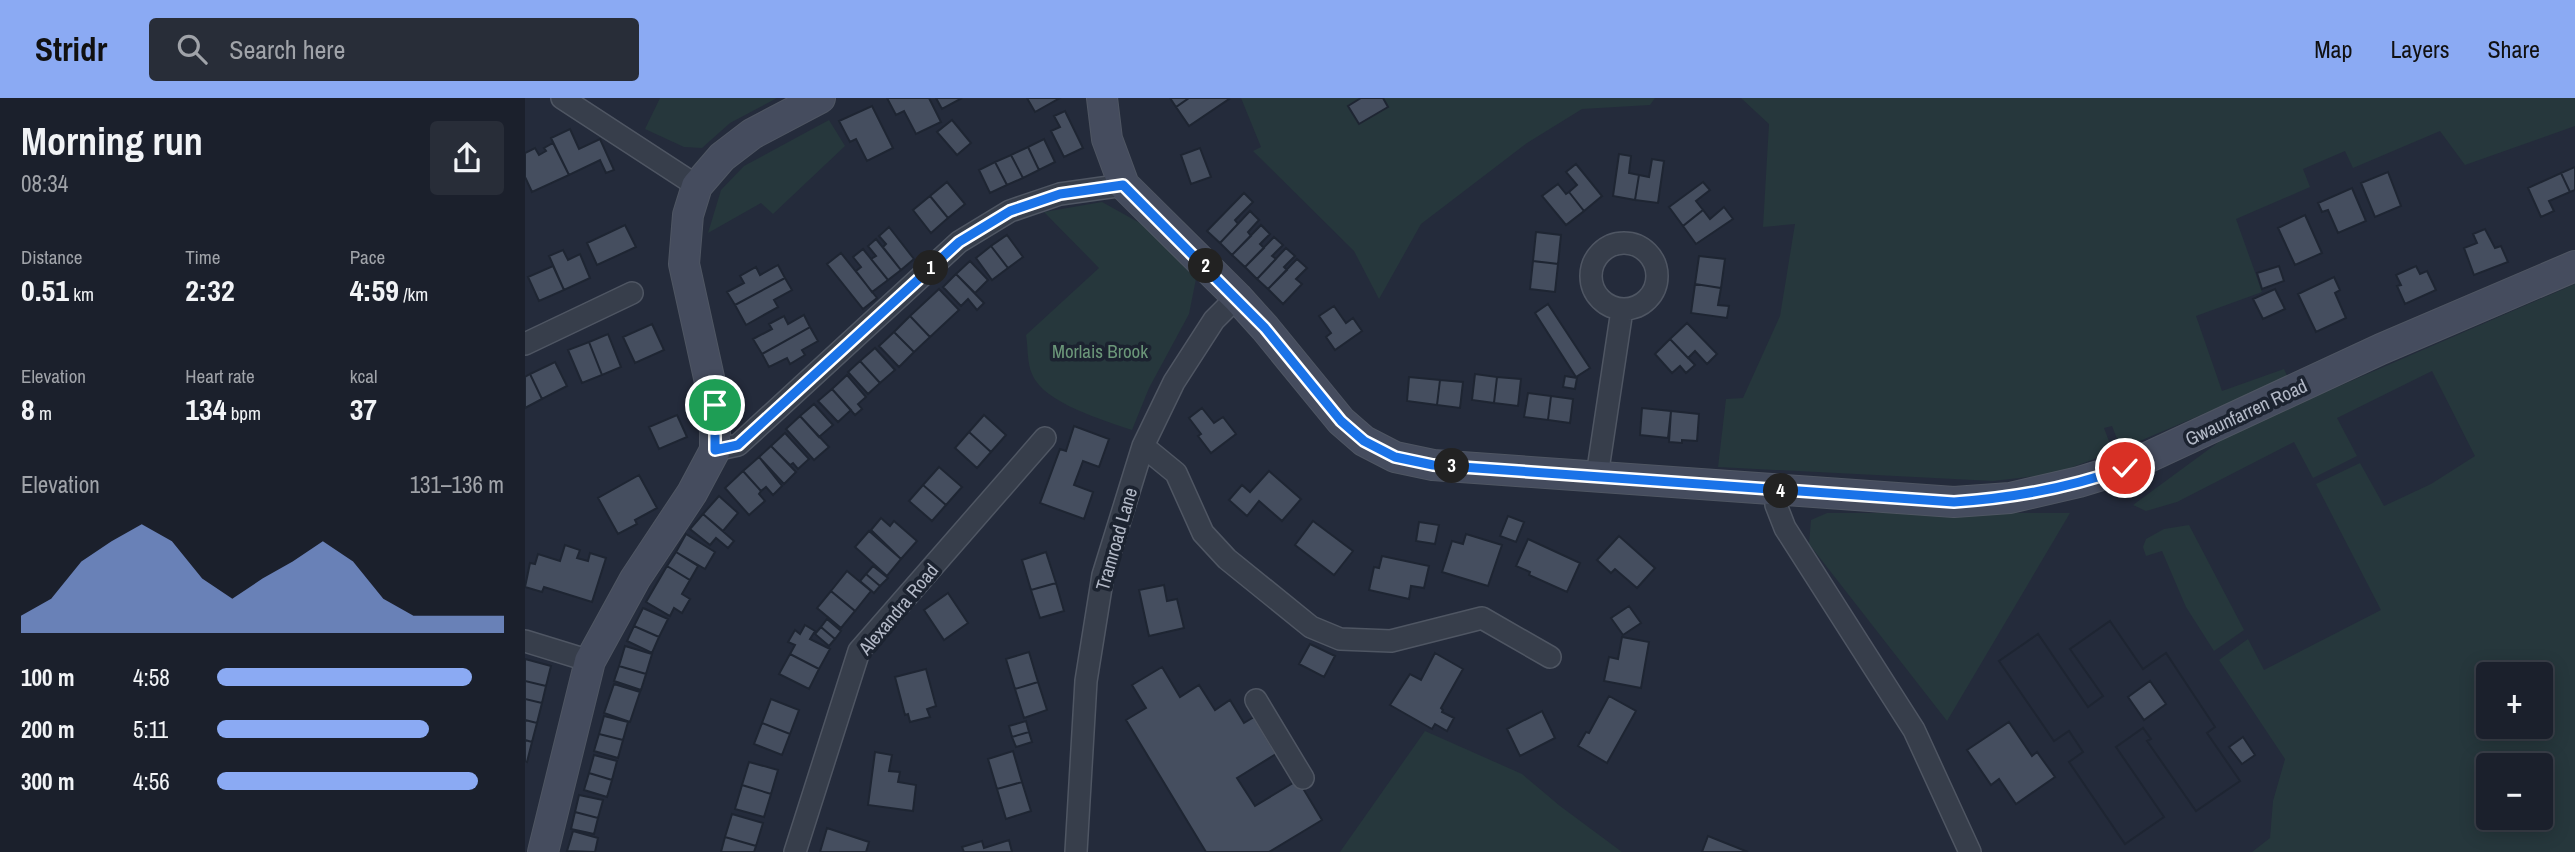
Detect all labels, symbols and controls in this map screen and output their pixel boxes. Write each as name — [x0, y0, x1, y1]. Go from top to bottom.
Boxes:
search box — [149, 18, 639, 81]
text: Stridr — [35, 27, 107, 71]
icon: search — [173, 30, 211, 68]
text: Search here — [229, 32, 345, 67]
text: Map — [2314, 33, 2352, 65]
text: Layers — [2390, 33, 2449, 65]
text: Share — [2487, 33, 2540, 65]
text: Morning run — [21, 116, 203, 167]
button: share — [430, 121, 504, 195]
text: 08:34 — [21, 168, 68, 199]
text: Distance — [21, 244, 82, 270]
text: Time — [185, 244, 220, 270]
text: Pace — [350, 244, 385, 270]
pin: 2 — [1189, 248, 1223, 284]
pin: 1 — [913, 250, 949, 286]
text: 2 — [1201, 252, 1210, 278]
text: 1 — [926, 254, 935, 280]
text: 0.51 — [21, 270, 69, 310]
text: 2:32 — [185, 270, 235, 310]
text: 4:59 — [350, 270, 399, 310]
text: km — [69, 281, 94, 307]
text: /km — [399, 281, 428, 307]
park label: Morlais Brook — [1052, 338, 1148, 364]
text: Elevation — [21, 363, 86, 389]
text: Heart rate — [185, 363, 255, 389]
text: kcal — [350, 363, 377, 389]
street label: Gwaunfarren Road — [2181, 372, 2311, 452]
pin — [685, 375, 745, 435]
icon: arrive — [696, 386, 734, 424]
text: 8 — [21, 389, 35, 429]
text: 134 — [185, 389, 226, 429]
text: 37 — [350, 389, 377, 429]
text: m — [35, 400, 52, 426]
text: bpm — [226, 400, 261, 426]
pin — [2095, 438, 2155, 498]
pin: 3 — [1434, 448, 1469, 484]
icon: check — [2106, 449, 2144, 487]
text: 3 — [1447, 452, 1456, 478]
text: Elevation — [21, 469, 100, 500]
text: 131–136 m — [410, 469, 504, 500]
pin: 4 — [1763, 474, 1799, 508]
text: 4 — [1776, 477, 1785, 503]
street label: Tramroad Lane — [1089, 484, 1143, 594]
street label: Alexandra Road — [851, 558, 944, 661]
text: 100 m — [21, 662, 74, 693]
text: 4:58 — [133, 662, 170, 693]
map controls — [2476, 662, 2553, 830]
button: + — [2476, 662, 2553, 739]
text: 200 m — [21, 714, 74, 745]
text: 5:11 — [133, 714, 168, 745]
button: − — [2476, 753, 2553, 830]
text: 300 m — [21, 766, 74, 797]
text: 4:56 — [133, 766, 170, 797]

